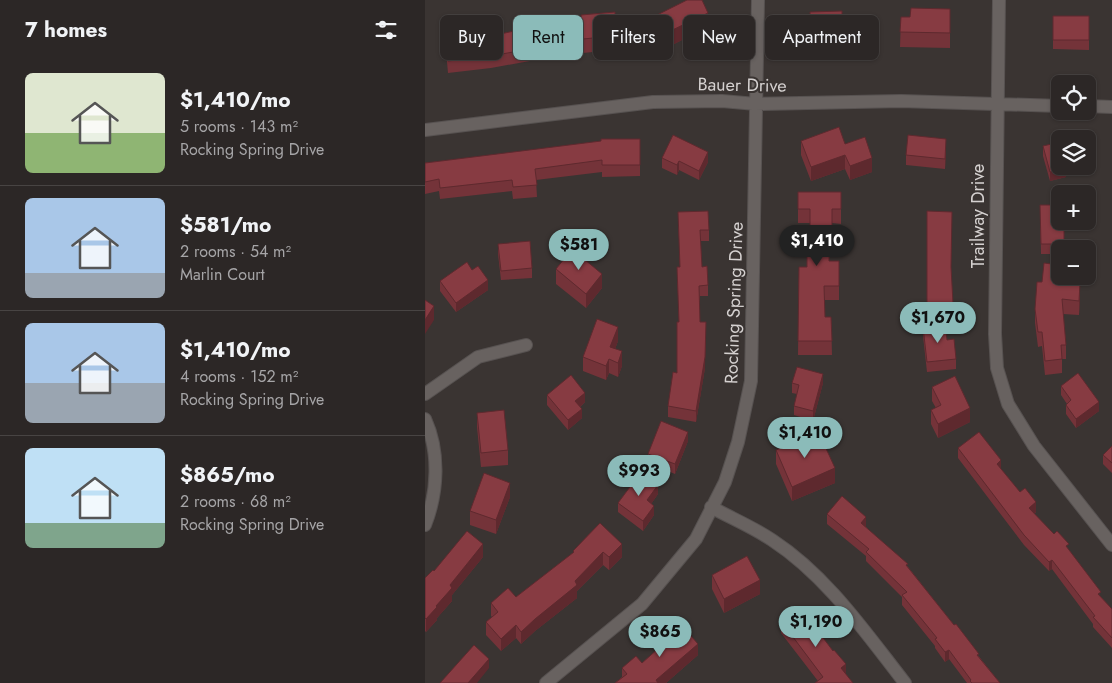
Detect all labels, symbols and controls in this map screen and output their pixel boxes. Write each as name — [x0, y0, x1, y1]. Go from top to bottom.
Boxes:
text: 7 homes — [25, 15, 107, 45]
chip: Buy — [440, 15, 503, 60]
chip: Rent — [513, 15, 583, 60]
chip: Filters — [593, 15, 673, 60]
chip: New — [683, 15, 755, 60]
chip: Apartment — [765, 15, 879, 60]
icon: filters — [372, 16, 400, 44]
street label: Bauer Drive — [697, 71, 787, 99]
map controls — [1051, 75, 1096, 285]
button: locate — [1051, 75, 1096, 120]
text: $1,410/mo — [180, 85, 291, 115]
icon: home — [65, 93, 125, 153]
text: 5 rooms · 143 m² — [180, 115, 298, 138]
button: layers — [1051, 130, 1096, 175]
text: Rocking Spring Drive — [180, 138, 324, 161]
street label: Trailway Drive — [965, 164, 991, 268]
button: + — [1051, 185, 1096, 230]
text: $581/mo — [180, 210, 271, 240]
icon: home — [65, 218, 125, 278]
street label: Rocking Spring Drive — [718, 221, 750, 385]
pin: $1,410 — [776, 224, 858, 267]
pin: $581 — [549, 228, 609, 271]
text: $1,410 — [790, 229, 844, 252]
text: $581 — [560, 233, 598, 256]
text: 2 rooms · 54 m² — [180, 240, 291, 263]
button: − — [1051, 240, 1096, 285]
text: Marlin Court — [180, 263, 265, 286]
pin: $1,670 — [897, 302, 979, 344]
text: $1,670 — [911, 306, 965, 329]
text: $1,410/mo — [180, 335, 291, 365]
icon: home — [65, 343, 125, 403]
text: 4 rooms · 152 m² — [180, 365, 298, 388]
text: Rocking Spring Drive — [180, 388, 324, 411]
pin: $1,410 — [764, 416, 846, 459]
text: $1,410 — [778, 421, 832, 444]
pin: $993 — [609, 454, 669, 497]
text: $993 — [618, 459, 660, 482]
text: $865/mo — [180, 460, 275, 490]
icon: home — [65, 468, 125, 528]
text: 2 rooms · 68 m² — [180, 490, 291, 513]
text: Rocking Spring Drive — [180, 513, 324, 536]
pin: $1,190 — [775, 606, 857, 648]
text: $1,190 — [790, 610, 842, 633]
pin: $865 — [630, 616, 690, 658]
text: $865 — [639, 620, 681, 643]

